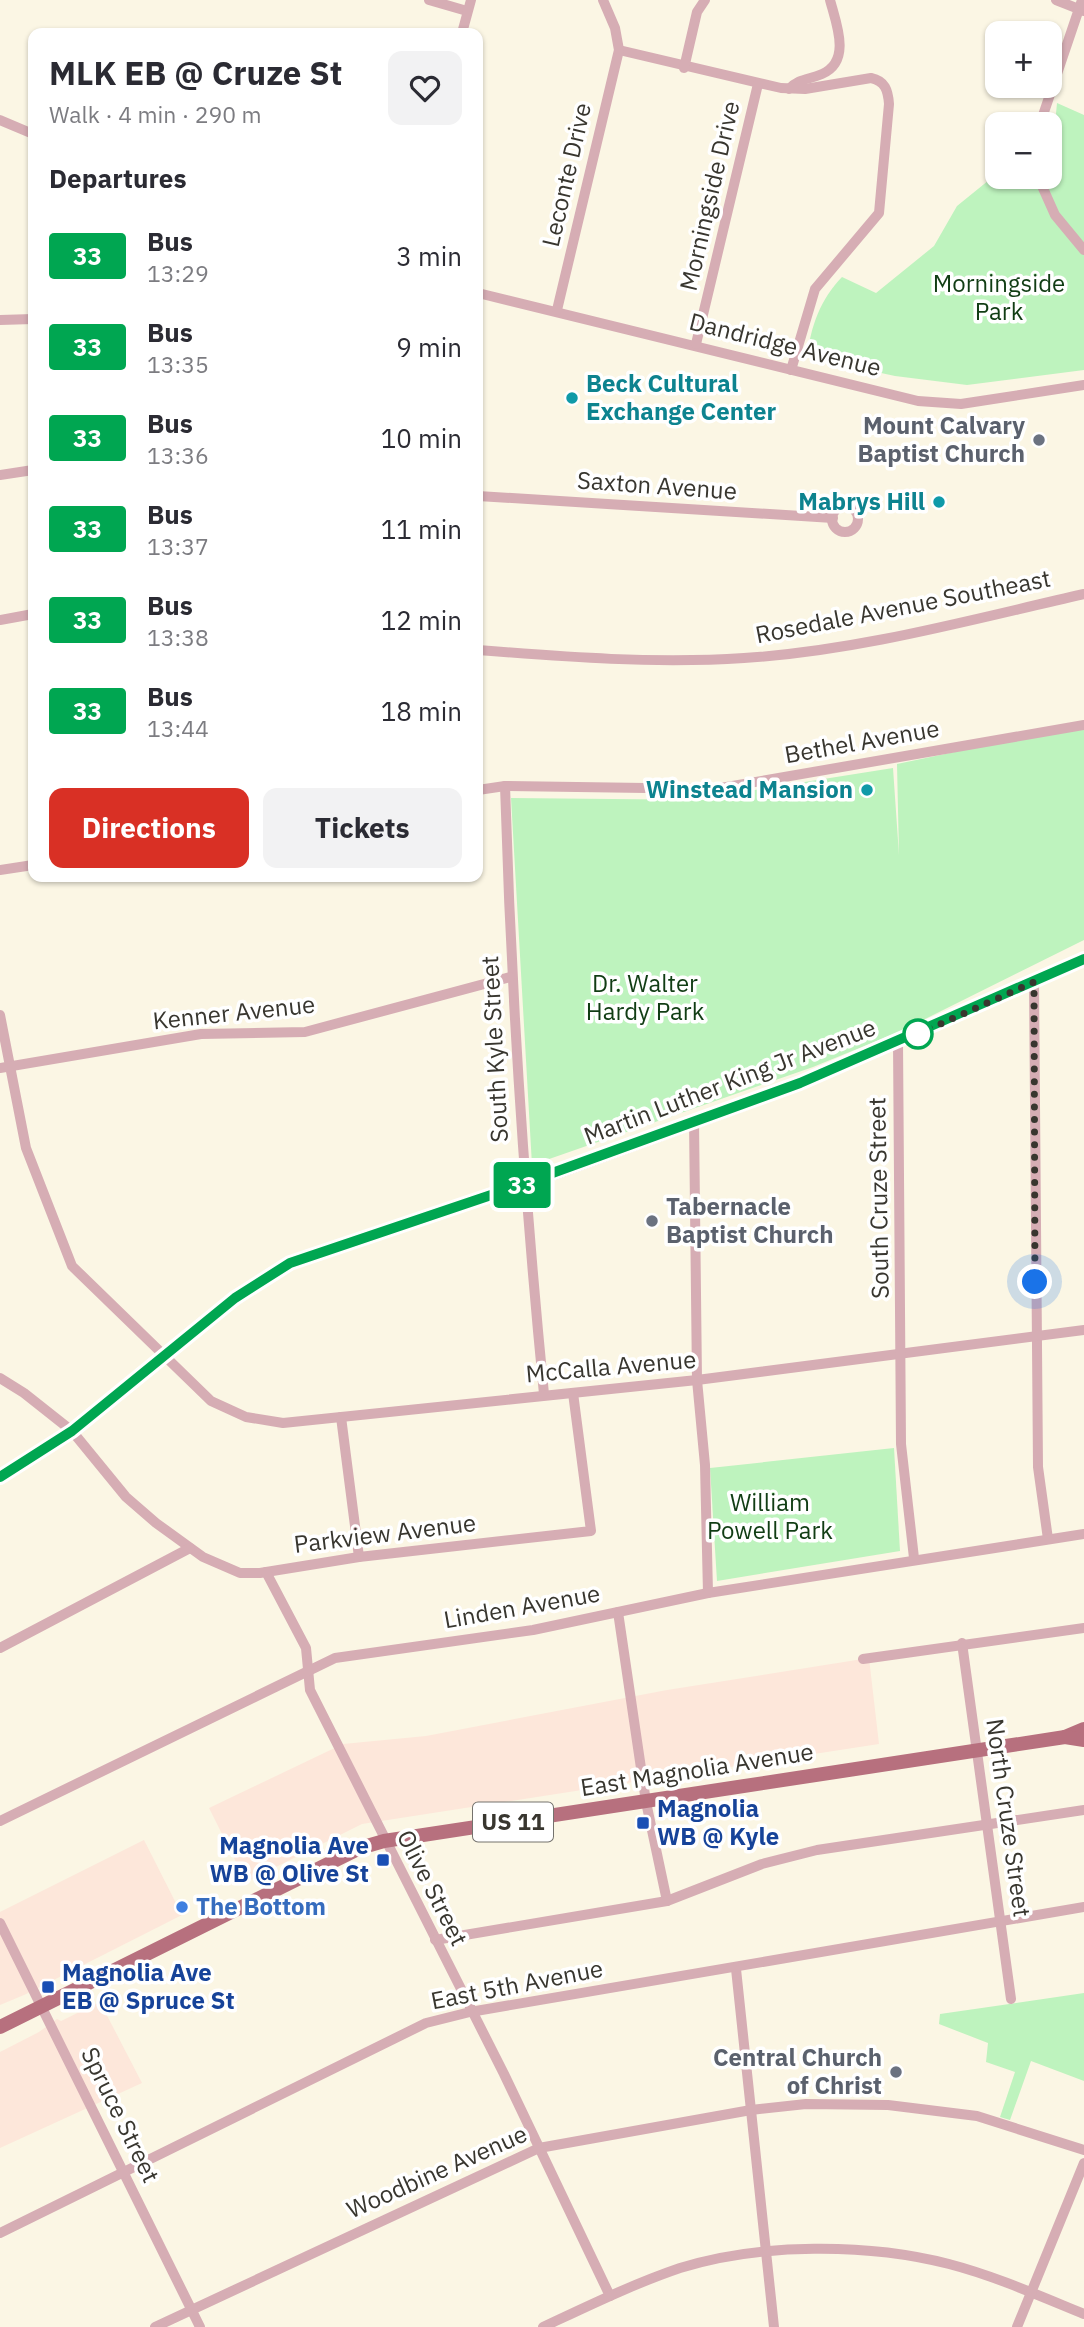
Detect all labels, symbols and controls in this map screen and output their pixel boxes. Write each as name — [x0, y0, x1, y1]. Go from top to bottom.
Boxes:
map controls — [985, 21, 1062, 189]
button: + — [985, 21, 1062, 98]
text: MLK EB @ Cruze St — [49, 51, 342, 94]
button: heart — [388, 51, 462, 125]
street label: Morningside Drive — [672, 98, 746, 294]
text: Walk · 4 min · 290 m — [49, 99, 262, 129]
street label: Leconte Drive — [534, 100, 598, 250]
button: − — [985, 112, 1062, 189]
text: Departures — [49, 161, 187, 195]
text: Bus — [147, 224, 193, 258]
text: 3 min — [396, 239, 462, 273]
text: 33 — [73, 240, 102, 272]
text: 13:29 — [147, 258, 209, 288]
park label: Morningside Park — [933, 267, 1065, 327]
street label: Dandridge Avenue — [686, 305, 885, 383]
text: Bus — [147, 315, 193, 349]
text: 9 min — [396, 330, 462, 364]
text: 33 — [73, 331, 102, 363]
text: 13:35 — [147, 349, 209, 379]
place label: Beck Cultural Exchange Center — [586, 367, 777, 427]
marker: Beck Cultural Exchange Center — [564, 390, 580, 406]
text: Bus — [147, 406, 193, 440]
place label: Mount Calvary Baptist Church — [858, 409, 1025, 469]
text: 10 min — [381, 421, 462, 455]
text: 33 — [73, 422, 102, 454]
marker: Mount Calvary Baptist Church — [1031, 432, 1047, 448]
text: 13:36 — [147, 440, 209, 470]
street label: Saxton Avenue — [576, 463, 738, 507]
place label: Mabrys Hill — [798, 485, 925, 517]
marker: Mabrys Hill — [931, 494, 947, 510]
text: Bus — [147, 497, 193, 531]
text: 11 min — [381, 512, 462, 546]
text: 33 — [73, 513, 102, 545]
text: 13:37 — [147, 531, 209, 561]
street label: Rosedale Avenue Southeast — [752, 562, 1053, 650]
text: Bus — [147, 588, 193, 622]
text: 12 min — [381, 603, 462, 637]
text: 33 — [73, 604, 102, 636]
text: 13:38 — [147, 622, 209, 652]
text: Bus — [147, 679, 193, 713]
text: 18 min — [381, 694, 462, 728]
text: 33 — [73, 695, 102, 727]
street label: Bethel Avenue — [782, 712, 942, 770]
text: 13:44 — [147, 713, 209, 743]
place label: Winstead Mansion — [646, 773, 853, 805]
marker: Winstead Mansion — [859, 782, 875, 798]
button: Directions — [49, 788, 249, 868]
button: Tickets — [263, 788, 462, 868]
street label: South Kyle Street — [473, 955, 515, 1143]
park label: Dr. Walter Hardy Park — [586, 967, 705, 1027]
street label: Kenner Avenue — [151, 988, 317, 1036]
street label: Martin Luther King Jr Avenue — [579, 1011, 880, 1152]
unlabelled marker — [903, 1019, 933, 1049]
street label: South Cruze Street — [860, 1097, 896, 1299]
line badge: 33 — [490, 1162, 554, 1208]
text: 33 — [508, 1169, 536, 1201]
place label: Tabernacle Baptist Church — [666, 1190, 833, 1250]
marker: Tabernacle Baptist Church — [644, 1213, 660, 1229]
your location — [1017, 1264, 1052, 1299]
street label: McCalla Avenue — [524, 1343, 697, 1389]
park label: William Powell Park — [707, 1486, 833, 1546]
street label: Parkview Avenue — [292, 1506, 478, 1560]
street label: Linden Avenue — [441, 1577, 602, 1636]
street label: North Cruze Street — [979, 1717, 1039, 1919]
street label: East Magnolia Avenue — [578, 1735, 816, 1803]
place label: Magnolia WB @ Kyle — [657, 1792, 779, 1852]
road number: US 11 — [473, 1802, 553, 1842]
marker: Magnolia WB @ Kyle — [635, 1815, 651, 1831]
street label: Olive Street — [390, 1824, 476, 1951]
place label: Magnolia Ave WB @ Olive St — [209, 1829, 369, 1889]
marker: Magnolia Ave WB @ Olive St — [375, 1852, 391, 1868]
place label: The Bottom — [196, 1890, 326, 1922]
marker: The Bottom — [174, 1899, 190, 1915]
street label: East 5th Avenue — [428, 1952, 606, 2016]
place label: Magnolia Ave EB @ Spruce St — [62, 1956, 235, 2016]
marker: Magnolia Ave EB @ Spruce St — [40, 1979, 56, 1995]
place label: Central Church of Christ — [713, 2041, 882, 2101]
street label: Spruce Street — [74, 2042, 167, 2188]
marker: Central Church of Christ — [888, 2064, 904, 2080]
street label: Woodbine Avenue — [341, 2117, 532, 2225]

